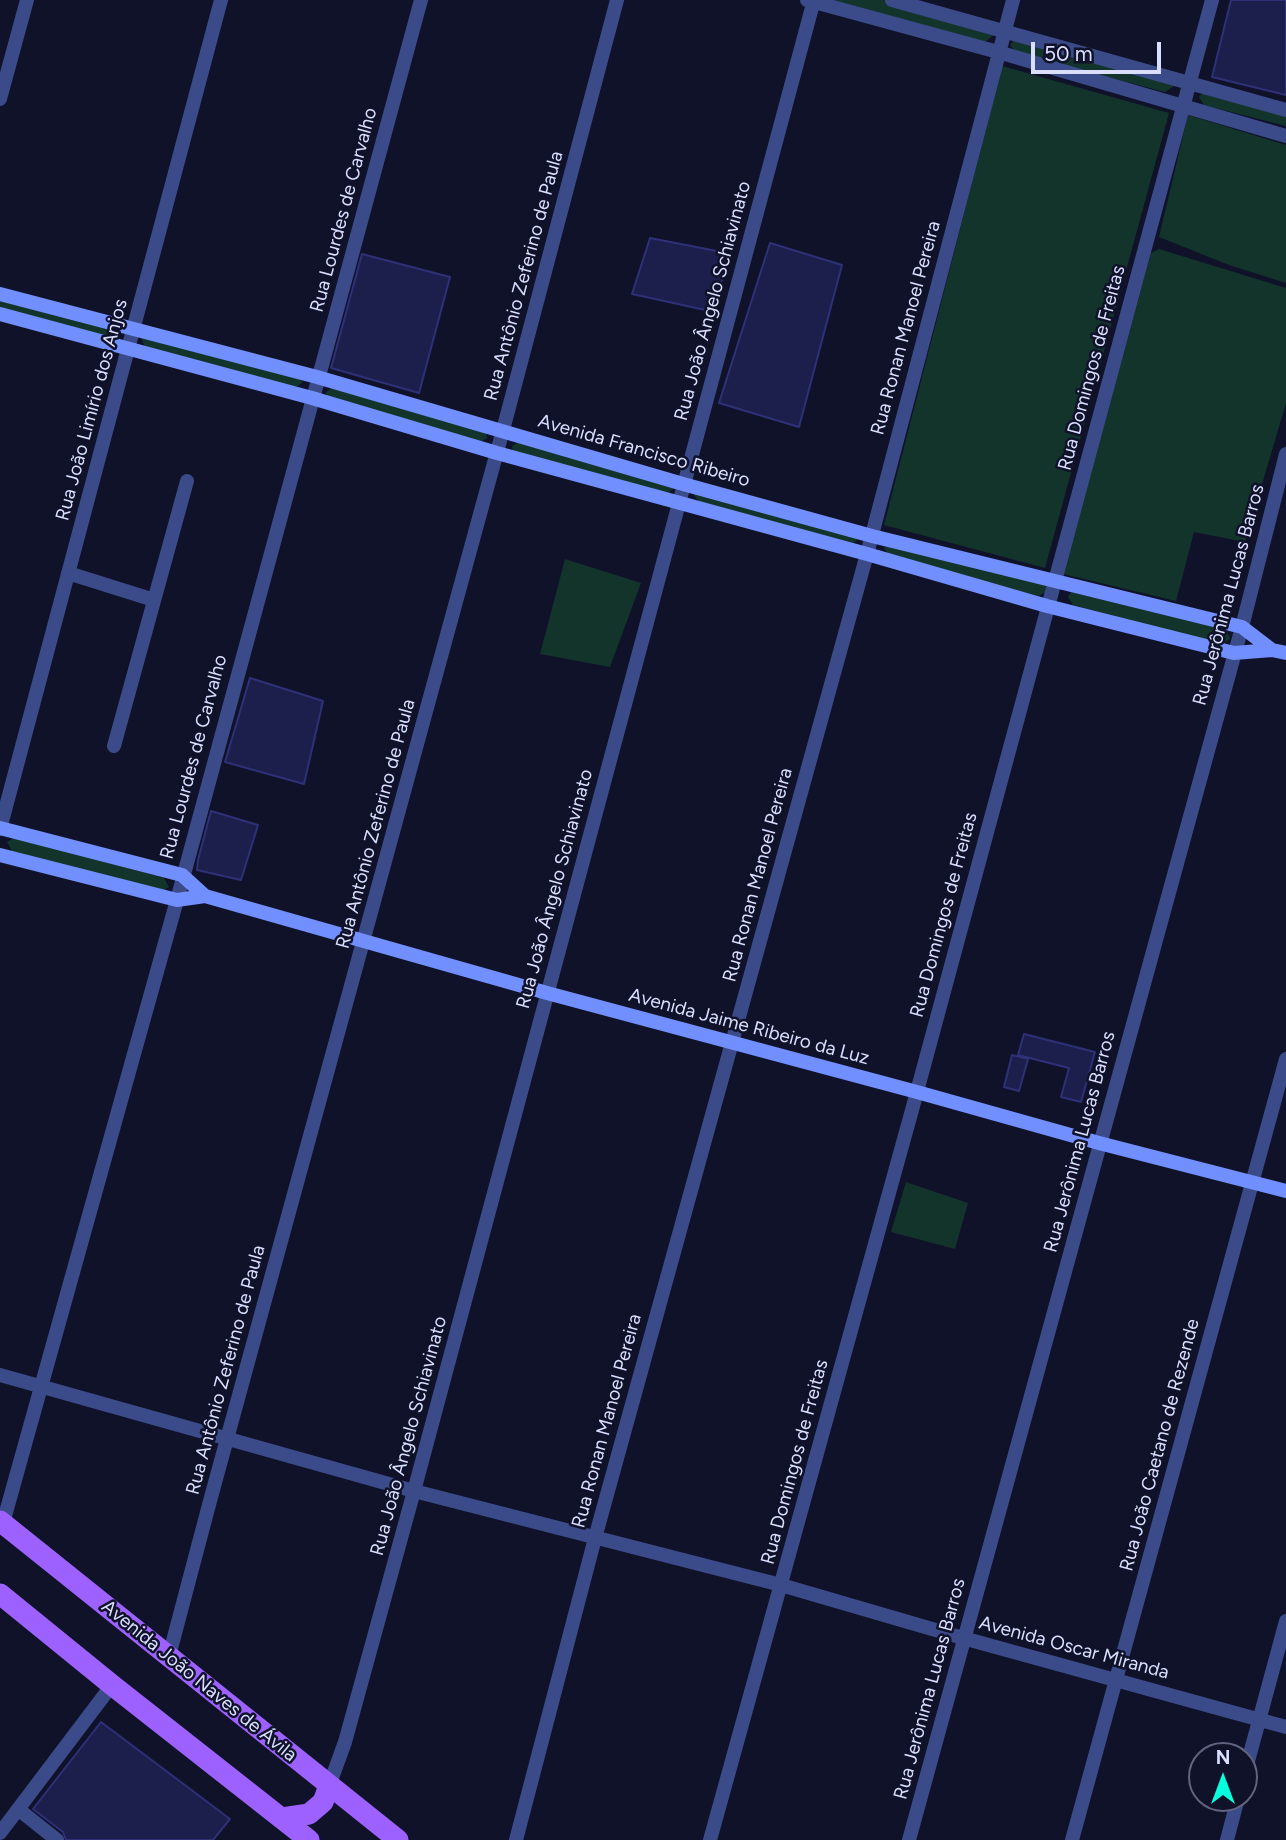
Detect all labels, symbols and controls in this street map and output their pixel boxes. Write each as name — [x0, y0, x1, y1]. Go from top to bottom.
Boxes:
scale bar — [1034, 28, 1164, 72]
text: 50 m — [1044, 41, 1093, 66]
street label: Rua Lourdes de Carvalho — [306, 105, 382, 315]
street label: Rua Antônio Zeferino de Paula — [480, 149, 568, 403]
street label: Rua João Ângelo Schiavinato — [670, 179, 756, 423]
street label: Rua Ronan Manoel Pereira — [866, 219, 946, 437]
street label: Rua Domingos de Freitas — [1054, 263, 1130, 473]
street label: Rua João Limírio dos Anjos — [51, 297, 133, 523]
street label: Avenida Francisco Ribeiro — [535, 410, 753, 492]
street label: Rua Jerônima Lucas Barros — [1188, 482, 1270, 708]
street label: Rua Lourdes de Carvalho — [156, 652, 232, 862]
street label: Rua Antônio Zeferino de Paula — [332, 697, 420, 951]
street label: Rua Ronan Manoel Pereira — [718, 766, 798, 984]
street label: Rua João Ângelo Schiavinato — [512, 767, 598, 1011]
street label: Rua Domingos de Freitas — [906, 810, 982, 1020]
street label: Avenida Jaime Ribeiro da Luz — [626, 984, 872, 1070]
street label: Rua Jerônima Lucas Barros — [1039, 1029, 1121, 1255]
street label: Rua Antônio Zeferino de Paula — [182, 1243, 270, 1497]
street label: Rua Ronan Manoel Pereira — [567, 1312, 647, 1530]
street label: Rua João Ângelo Schiavinato — [366, 1314, 452, 1558]
street label: Rua João Caetano de Rezende — [1115, 1316, 1205, 1574]
street label: Rua Domingos de Freitas — [757, 1357, 833, 1567]
street label: Rua Jerônima Lucas Barros — [889, 1576, 971, 1802]
street label: Avenida João Naves de Ávila — [97, 1595, 301, 1767]
street label: Avenida Oscar Miranda — [976, 1612, 1172, 1684]
north arrow — [1188, 1742, 1258, 1812]
text: N — [1216, 1746, 1230, 1769]

